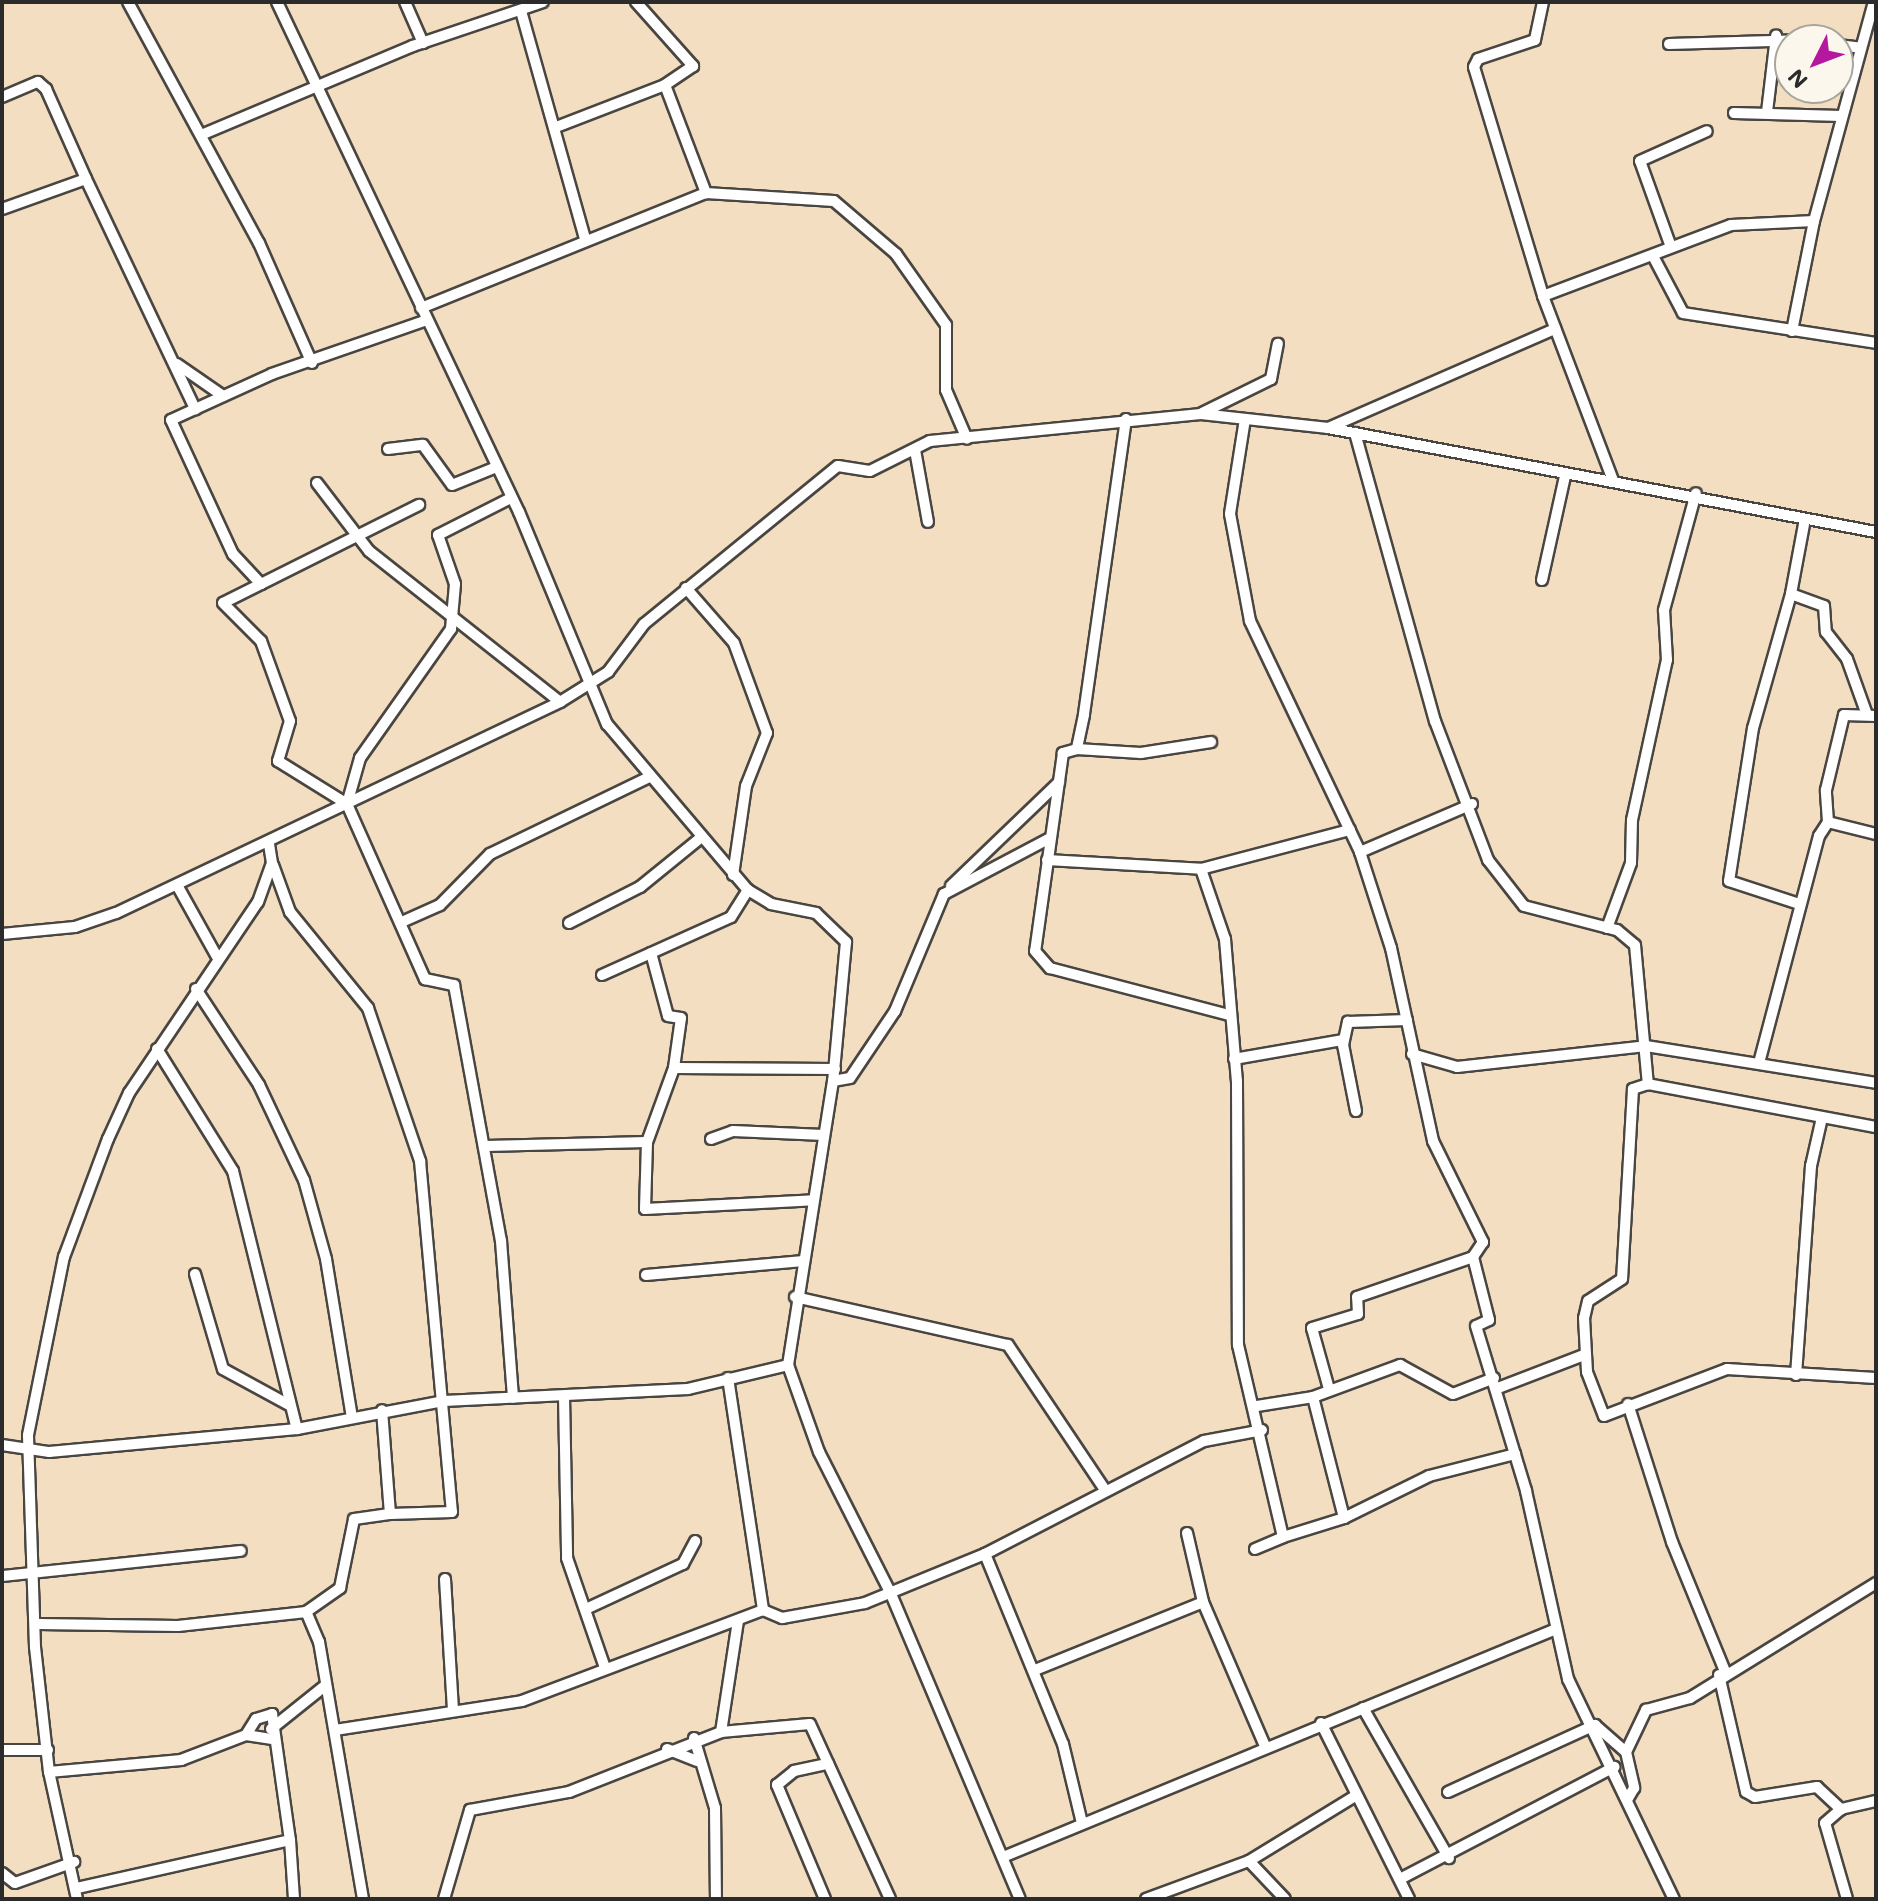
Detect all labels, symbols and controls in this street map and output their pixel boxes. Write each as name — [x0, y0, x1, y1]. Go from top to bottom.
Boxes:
north arrow — [1774, 24, 1854, 104]
text: N — [1781, 63, 1814, 95]

